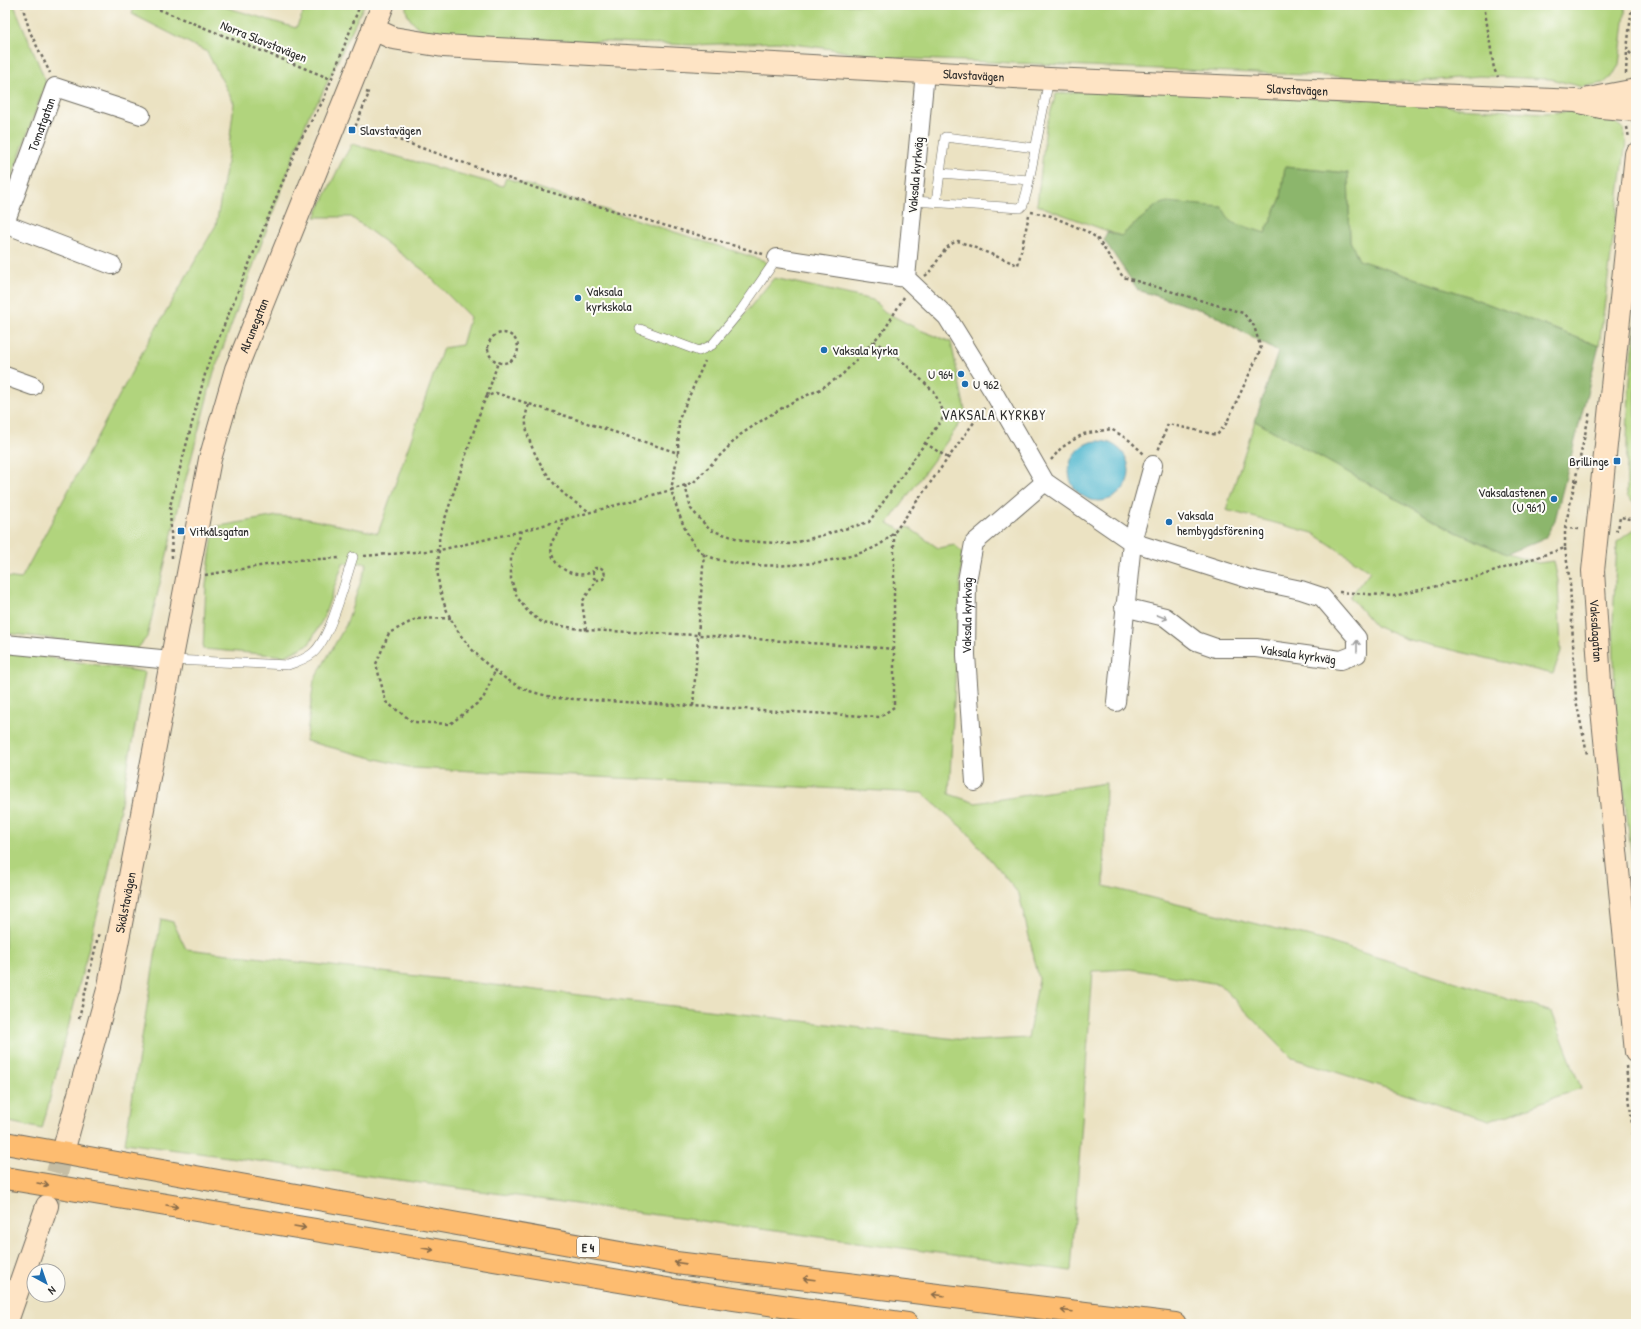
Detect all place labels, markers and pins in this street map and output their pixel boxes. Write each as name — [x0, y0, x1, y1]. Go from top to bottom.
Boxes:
place label: Slavstavägen — [360, 121, 422, 139]
marker: Slavstavägen — [347, 125, 357, 135]
place label: Vaksala kyrkskola — [586, 282, 632, 315]
marker: Vaksala kyrkskola — [573, 293, 583, 303]
place label: Vaksala kyrka — [832, 341, 898, 359]
marker: Vaksala kyrka — [819, 345, 829, 355]
place label: U 964 — [928, 365, 953, 383]
marker: U 964 — [956, 369, 966, 379]
place label: U 962 — [973, 375, 999, 393]
marker: U 962 — [960, 379, 970, 389]
place label: Brillinge — [1569, 452, 1609, 470]
marker: Brillinge — [1612, 456, 1622, 466]
place label: Vaksalastenen (U 961) — [1478, 483, 1546, 516]
marker: Vaksalastenen (U 961) — [1549, 494, 1559, 504]
place label: Vaksala hembygdsförening — [1177, 506, 1264, 539]
marker: Vaksala hembygdsförening — [1164, 517, 1174, 527]
place label: Vitkålsgatan — [189, 522, 249, 540]
marker: Vitkålsgatan — [176, 526, 186, 536]

